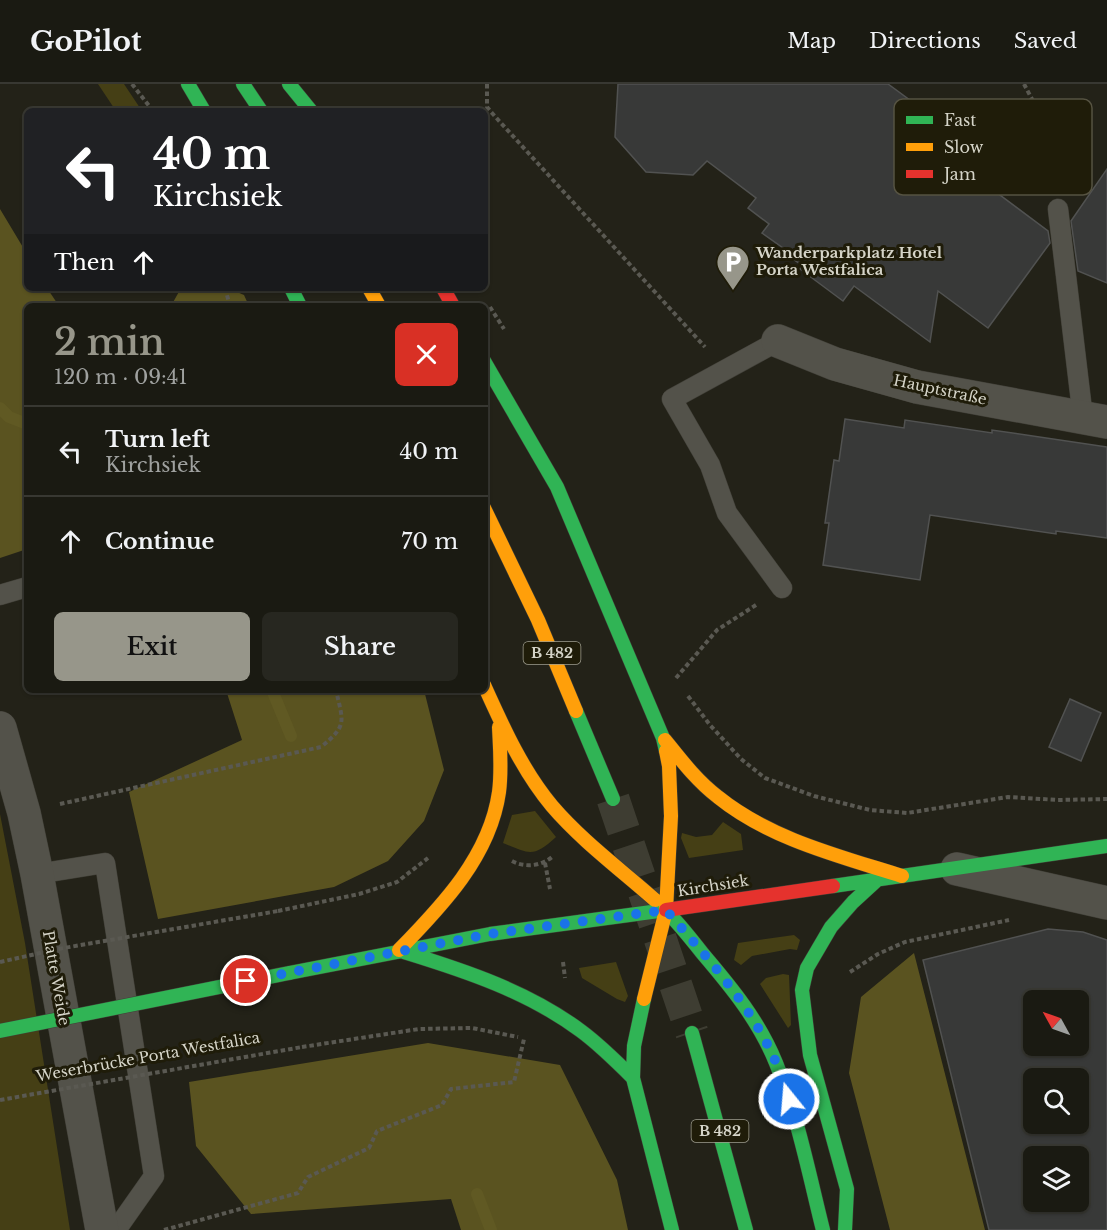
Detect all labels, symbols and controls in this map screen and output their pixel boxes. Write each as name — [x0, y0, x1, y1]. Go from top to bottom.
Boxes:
text: GoPilot — [30, 24, 142, 59]
text: Map — [787, 28, 836, 54]
text: Directions — [869, 28, 981, 54]
text: Saved — [1014, 28, 1077, 54]
legend — [894, 99, 1092, 195]
text: Fast — [944, 110, 976, 130]
text: 40 m — [153, 128, 270, 180]
icon: left — [54, 132, 132, 210]
text: Slow — [944, 137, 984, 157]
text: Jam — [942, 164, 976, 184]
text: Kirchsiek — [153, 180, 282, 213]
place label: Wanderparkplatz Hotel Porta Westfalica — [755, 243, 943, 279]
parking icon: Wanderparkplatz Hotel Porta Westfalica — [715, 244, 751, 291]
icon: ahead — [127, 246, 160, 279]
text: Then — [54, 249, 115, 276]
text: 2 min — [54, 320, 165, 365]
button: close — [395, 323, 458, 386]
text: 120 m · 09:41 — [54, 365, 187, 389]
street label: Hauptstraße — [892, 370, 988, 409]
text: Turn left — [105, 426, 210, 453]
icon: left — [54, 435, 87, 468]
text: 40 m — [400, 438, 458, 465]
text: Kirchsiek — [105, 453, 201, 477]
icon: ahead — [54, 525, 87, 558]
text: Continue — [105, 528, 214, 555]
text: 70 m — [401, 528, 458, 555]
button: Exit — [54, 612, 250, 681]
button: Share — [262, 612, 458, 681]
road number: B 482 — [524, 642, 580, 664]
street label: Kirchsiek — [676, 870, 751, 901]
street label: Platte Weide — [39, 929, 74, 1027]
pin — [220, 955, 271, 1006]
icon: arrive — [229, 964, 262, 997]
north arrow — [1023, 990, 1089, 1056]
map controls — [1023, 990, 1089, 1212]
street label: Weserbrücke Porta Westfalica — [33, 1027, 262, 1086]
position arrow — [757, 1067, 821, 1131]
button: search — [1023, 1068, 1089, 1134]
road number: B 482 — [692, 1120, 748, 1142]
button: layers — [1023, 1146, 1089, 1212]

